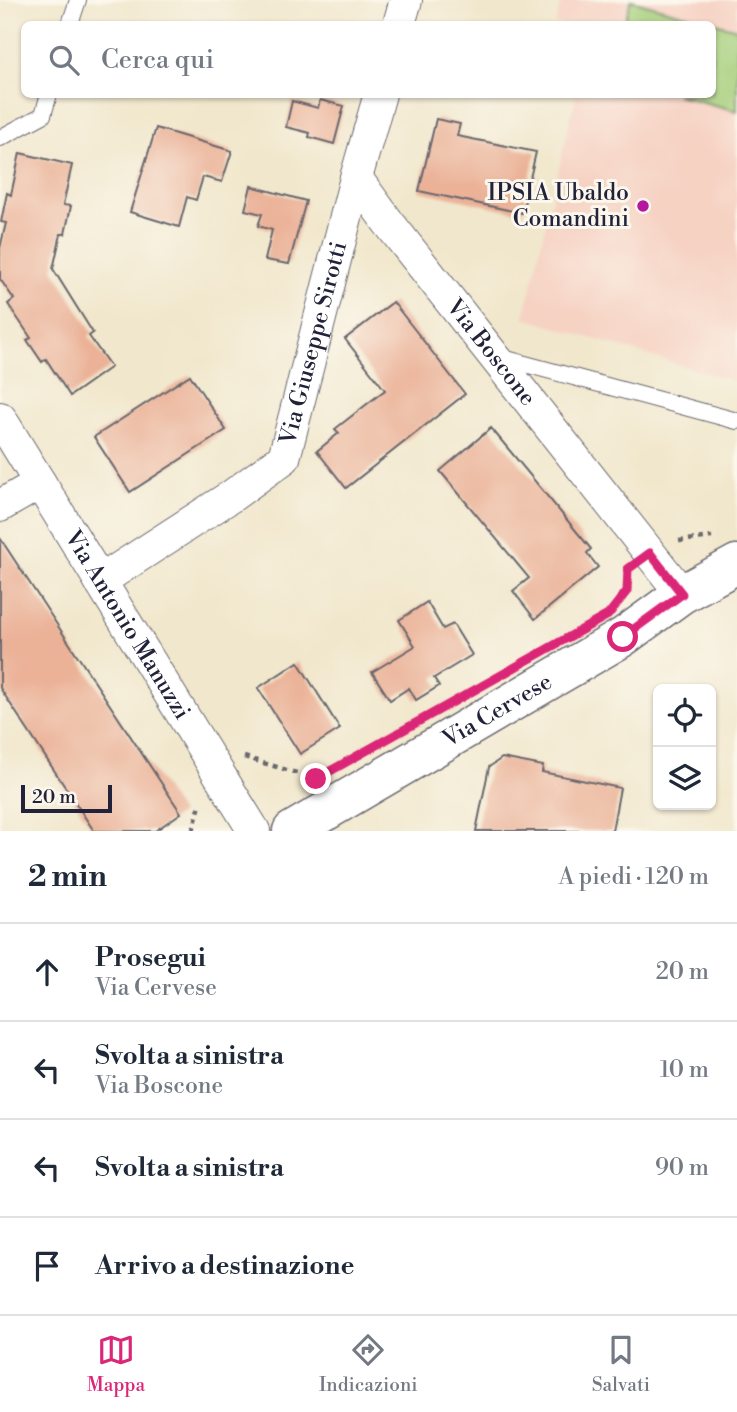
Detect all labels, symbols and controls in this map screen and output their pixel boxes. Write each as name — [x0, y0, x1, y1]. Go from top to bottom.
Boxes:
search box — [21, 21, 716, 98]
icon: search — [45, 41, 83, 79]
text: Cerca qui — [101, 44, 214, 76]
place label: IPSIA Ubaldo Comandini — [488, 179, 629, 233]
marker: IPSIA Ubaldo Comandini — [635, 198, 651, 214]
street label: Via Giuseppe Sirotti — [274, 239, 353, 449]
street label: Via Boscone — [440, 293, 542, 411]
street label: Via Antonio Manuzzi — [58, 524, 196, 725]
route start — [607, 621, 638, 652]
street label: Via Cervese — [437, 668, 557, 754]
map controls — [653, 684, 716, 810]
button: locate — [653, 684, 716, 747]
button: layers — [653, 747, 716, 810]
route end — [300, 763, 331, 794]
scale bar — [21, 782, 112, 814]
text: 20 m — [32, 785, 76, 809]
text: 2 min — [28, 858, 107, 896]
text: A piedi · 120 m — [558, 863, 709, 891]
text: Prosegui — [95, 942, 206, 974]
icon: ahead — [28, 953, 66, 991]
text: 20 m — [656, 958, 709, 986]
text: Via Cervese — [95, 974, 217, 1002]
text: Svolta a sinistra — [95, 1040, 284, 1072]
icon: left — [28, 1051, 66, 1089]
text: 10 m — [660, 1056, 709, 1084]
text: Via Boscone — [95, 1072, 223, 1100]
icon: left — [28, 1149, 66, 1187]
text: Svolta a sinistra — [95, 1152, 284, 1184]
text: 90 m — [655, 1154, 709, 1182]
icon: arrive — [28, 1247, 66, 1285]
text: Arrivo a destinazione — [95, 1250, 354, 1282]
tab: Mappa — [87, 1331, 145, 1397]
tab: Indicazioni — [319, 1331, 418, 1397]
tab: Salvati — [592, 1331, 650, 1397]

